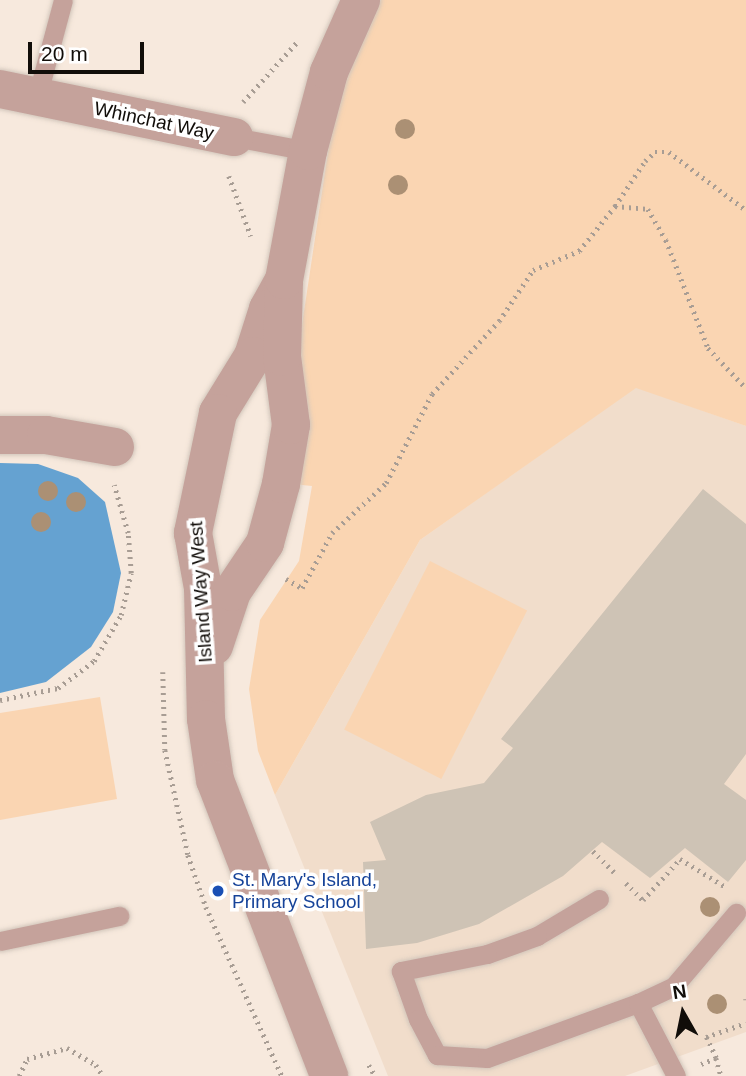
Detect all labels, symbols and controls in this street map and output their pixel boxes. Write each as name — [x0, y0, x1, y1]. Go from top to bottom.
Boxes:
scale bar — [32, 28, 147, 72]
text: 20 m — [41, 42, 88, 65]
street label: Whinchat Way — [92, 97, 216, 145]
street label: Island Way West — [185, 521, 217, 663]
place label: St. Mary's Island, Primary School — [232, 869, 377, 913]
marker: St. Mary's Island, Primary School — [210, 883, 226, 899]
north arrow — [648, 978, 718, 1048]
text: N — [671, 980, 688, 1003]

